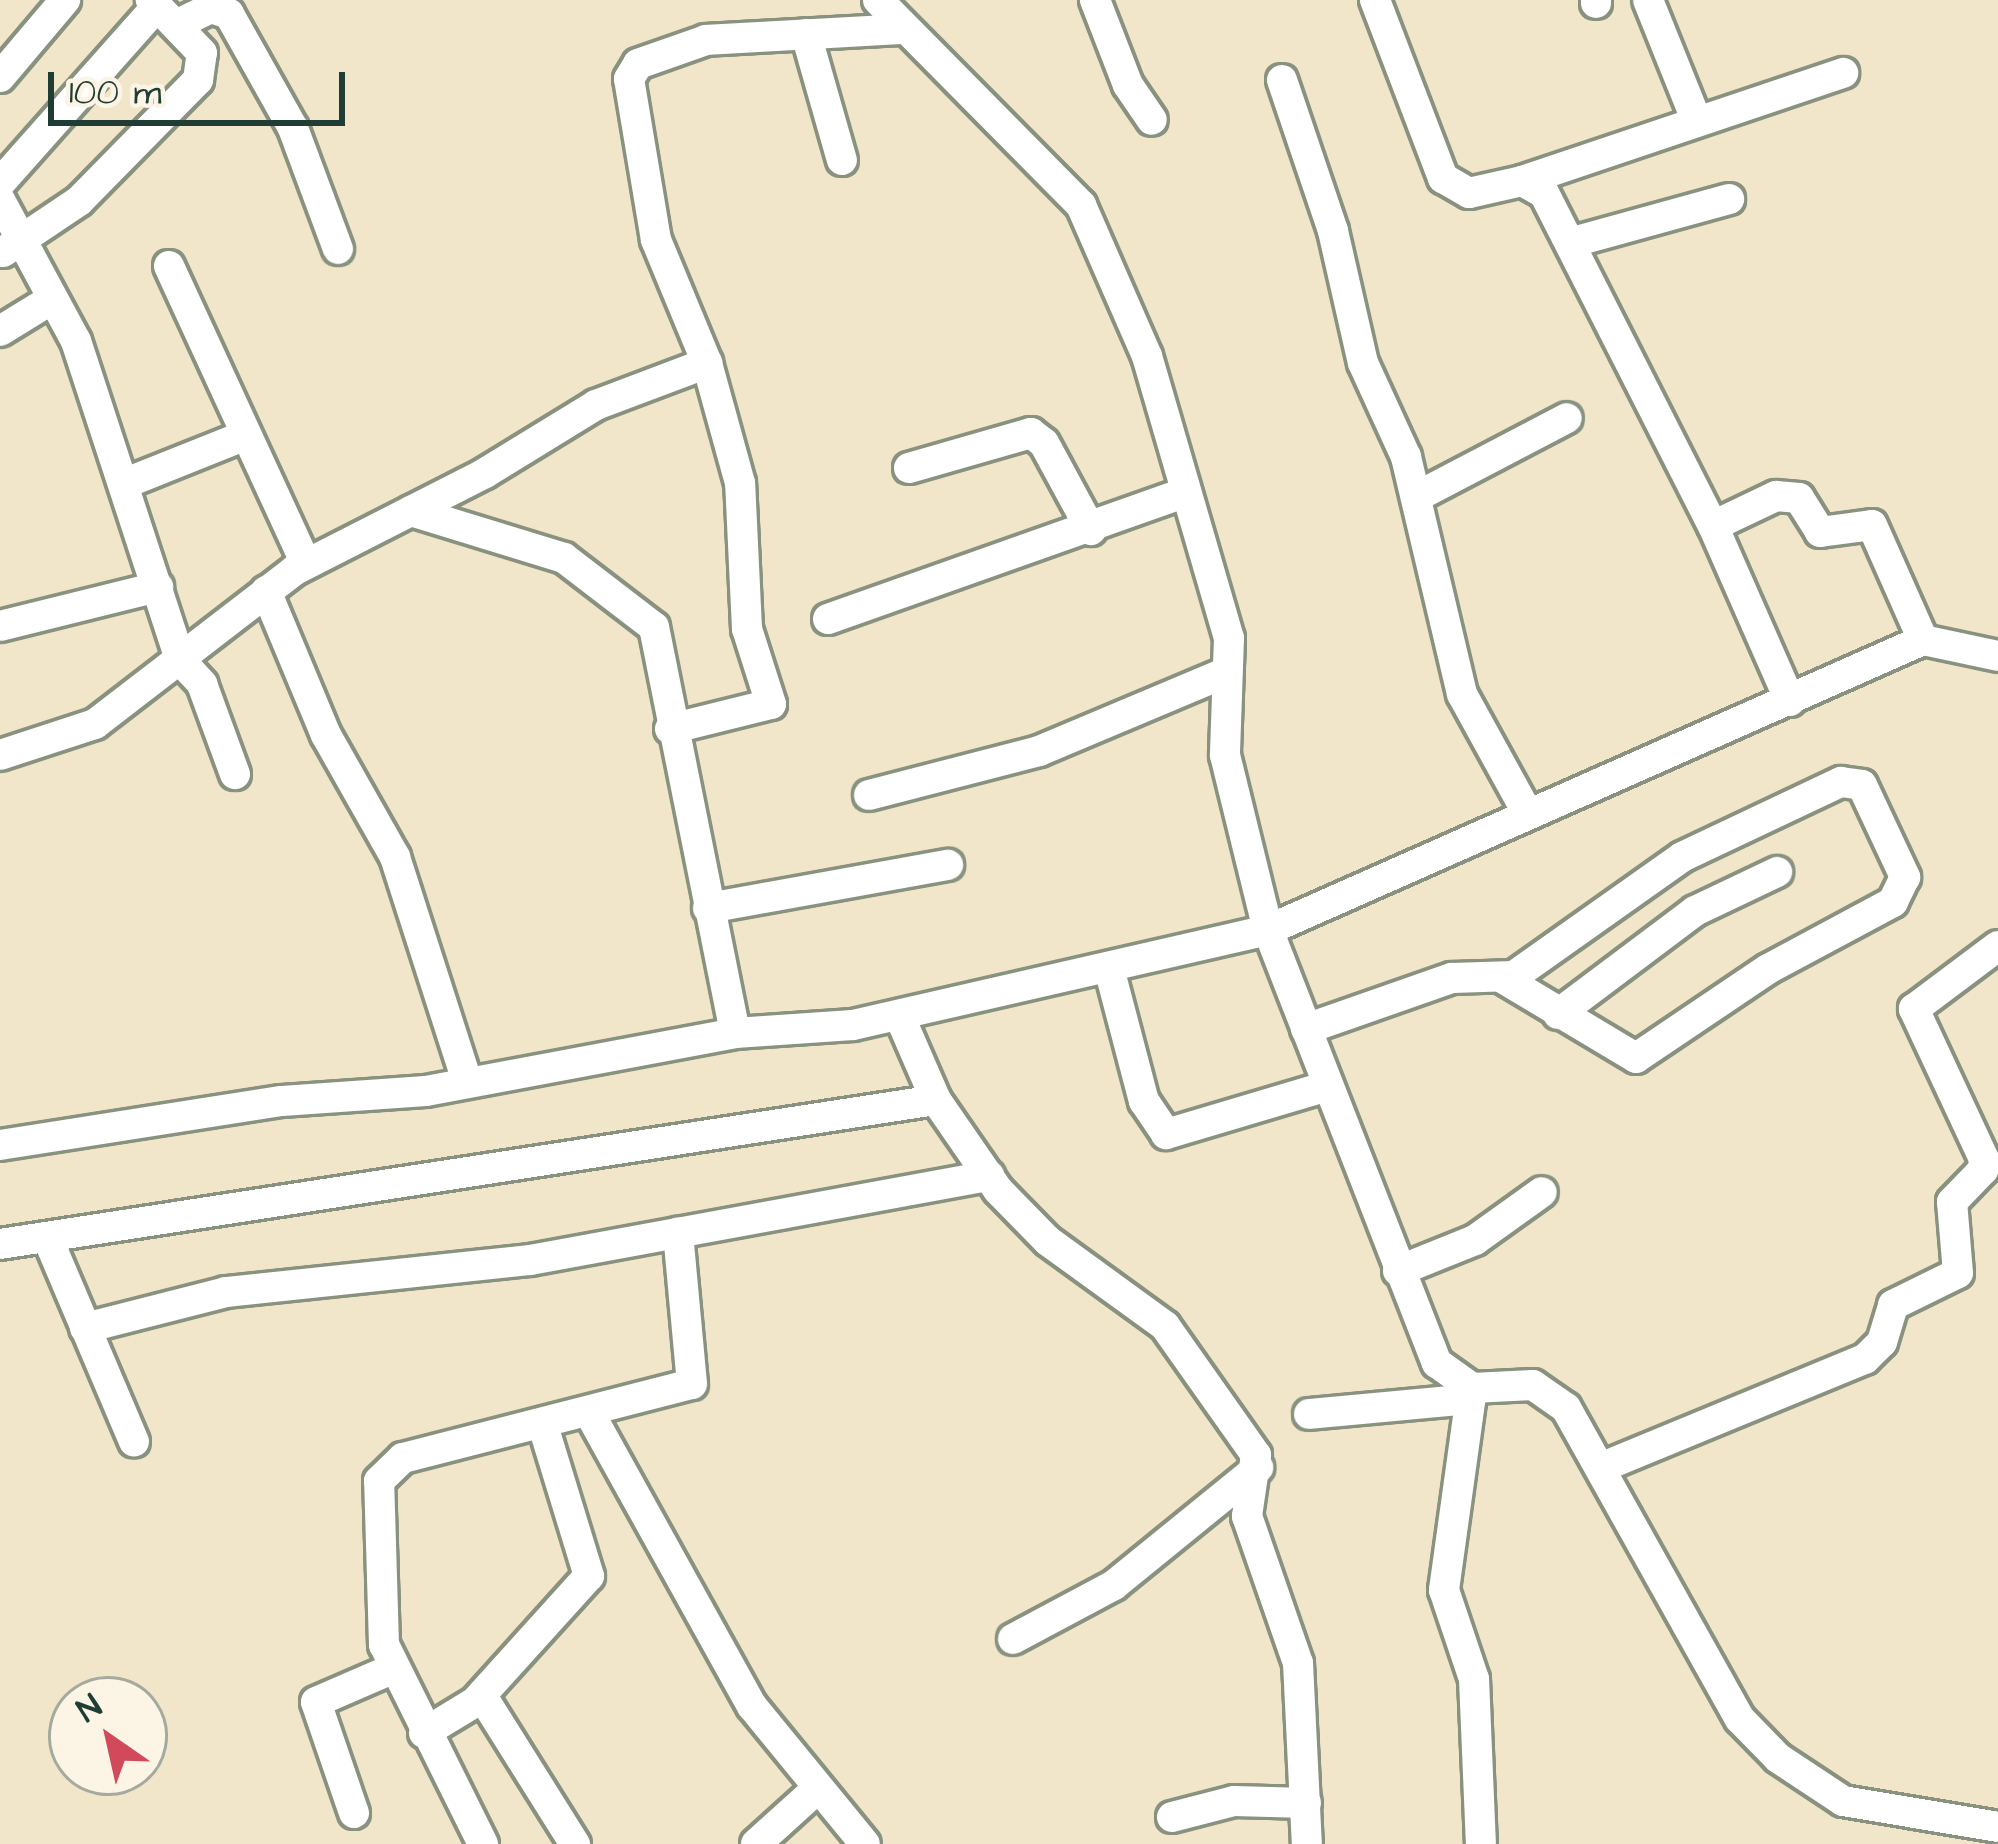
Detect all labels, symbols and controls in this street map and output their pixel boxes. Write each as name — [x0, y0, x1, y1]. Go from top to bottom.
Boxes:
scale bar — [54, 48, 351, 122]
text: 100 m — [69, 67, 161, 118]
north arrow — [48, 1676, 168, 1796]
text: N — [68, 1684, 111, 1734]

